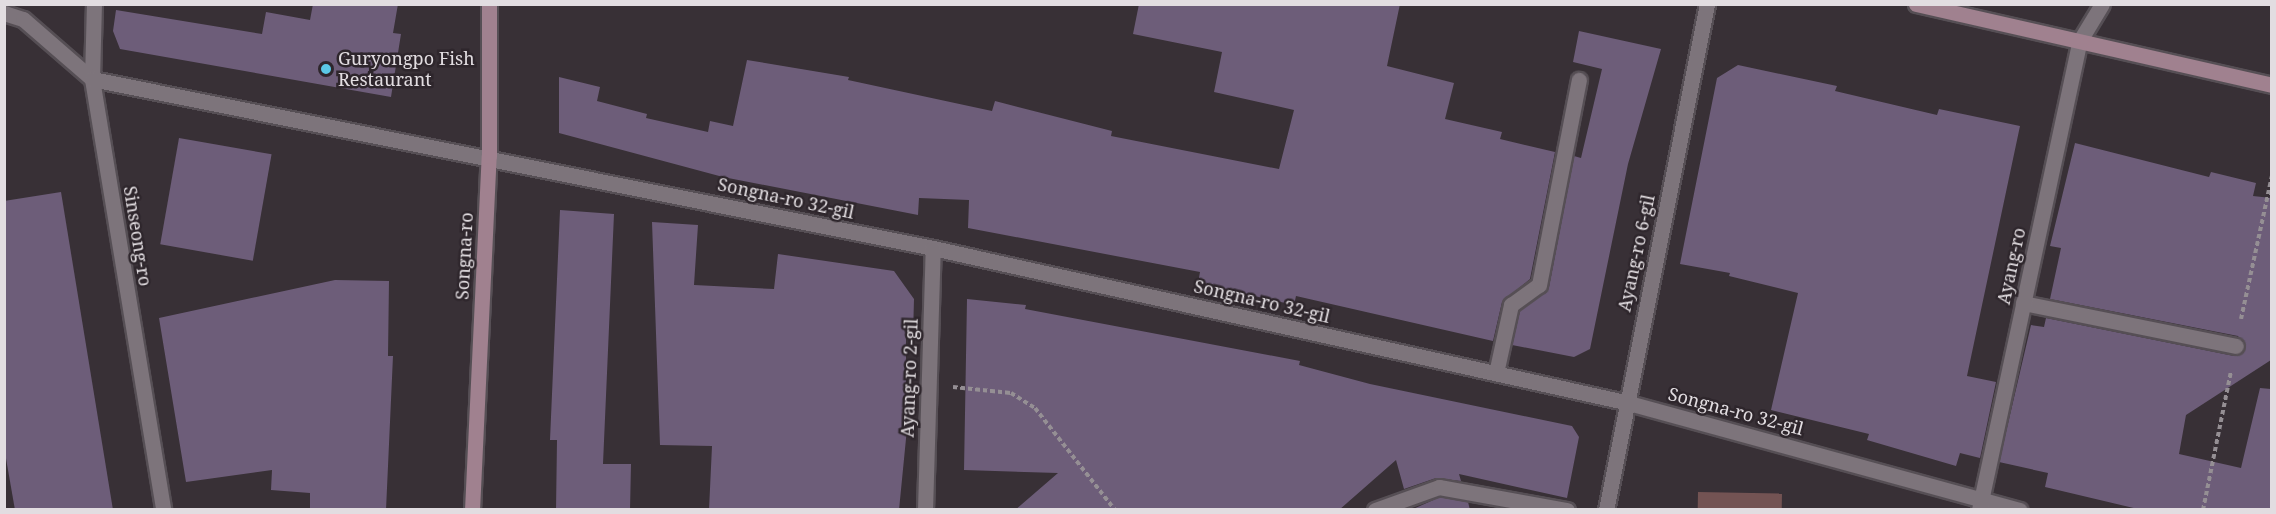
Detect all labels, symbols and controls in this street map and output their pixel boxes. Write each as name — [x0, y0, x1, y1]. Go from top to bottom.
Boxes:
place label: Guryongpo Fish Restaurant — [338, 48, 475, 90]
marker: Guryongpo Fish Restaurant — [319, 62, 333, 76]
street label: Songna-ro 32-gil — [716, 173, 856, 223]
street label: Sinseong-ro — [119, 184, 157, 288]
street label: Ayang-ro 6-gil — [1613, 192, 1659, 314]
street label: Songna-ro — [451, 212, 477, 300]
street label: Ayang-ro — [1992, 226, 2030, 306]
street label: Songna-ro 32-gil — [1192, 275, 1332, 327]
street label: Ayang-ro 2-gil — [896, 318, 922, 438]
street label: Songna-ro 32-gil — [1666, 383, 1806, 439]

